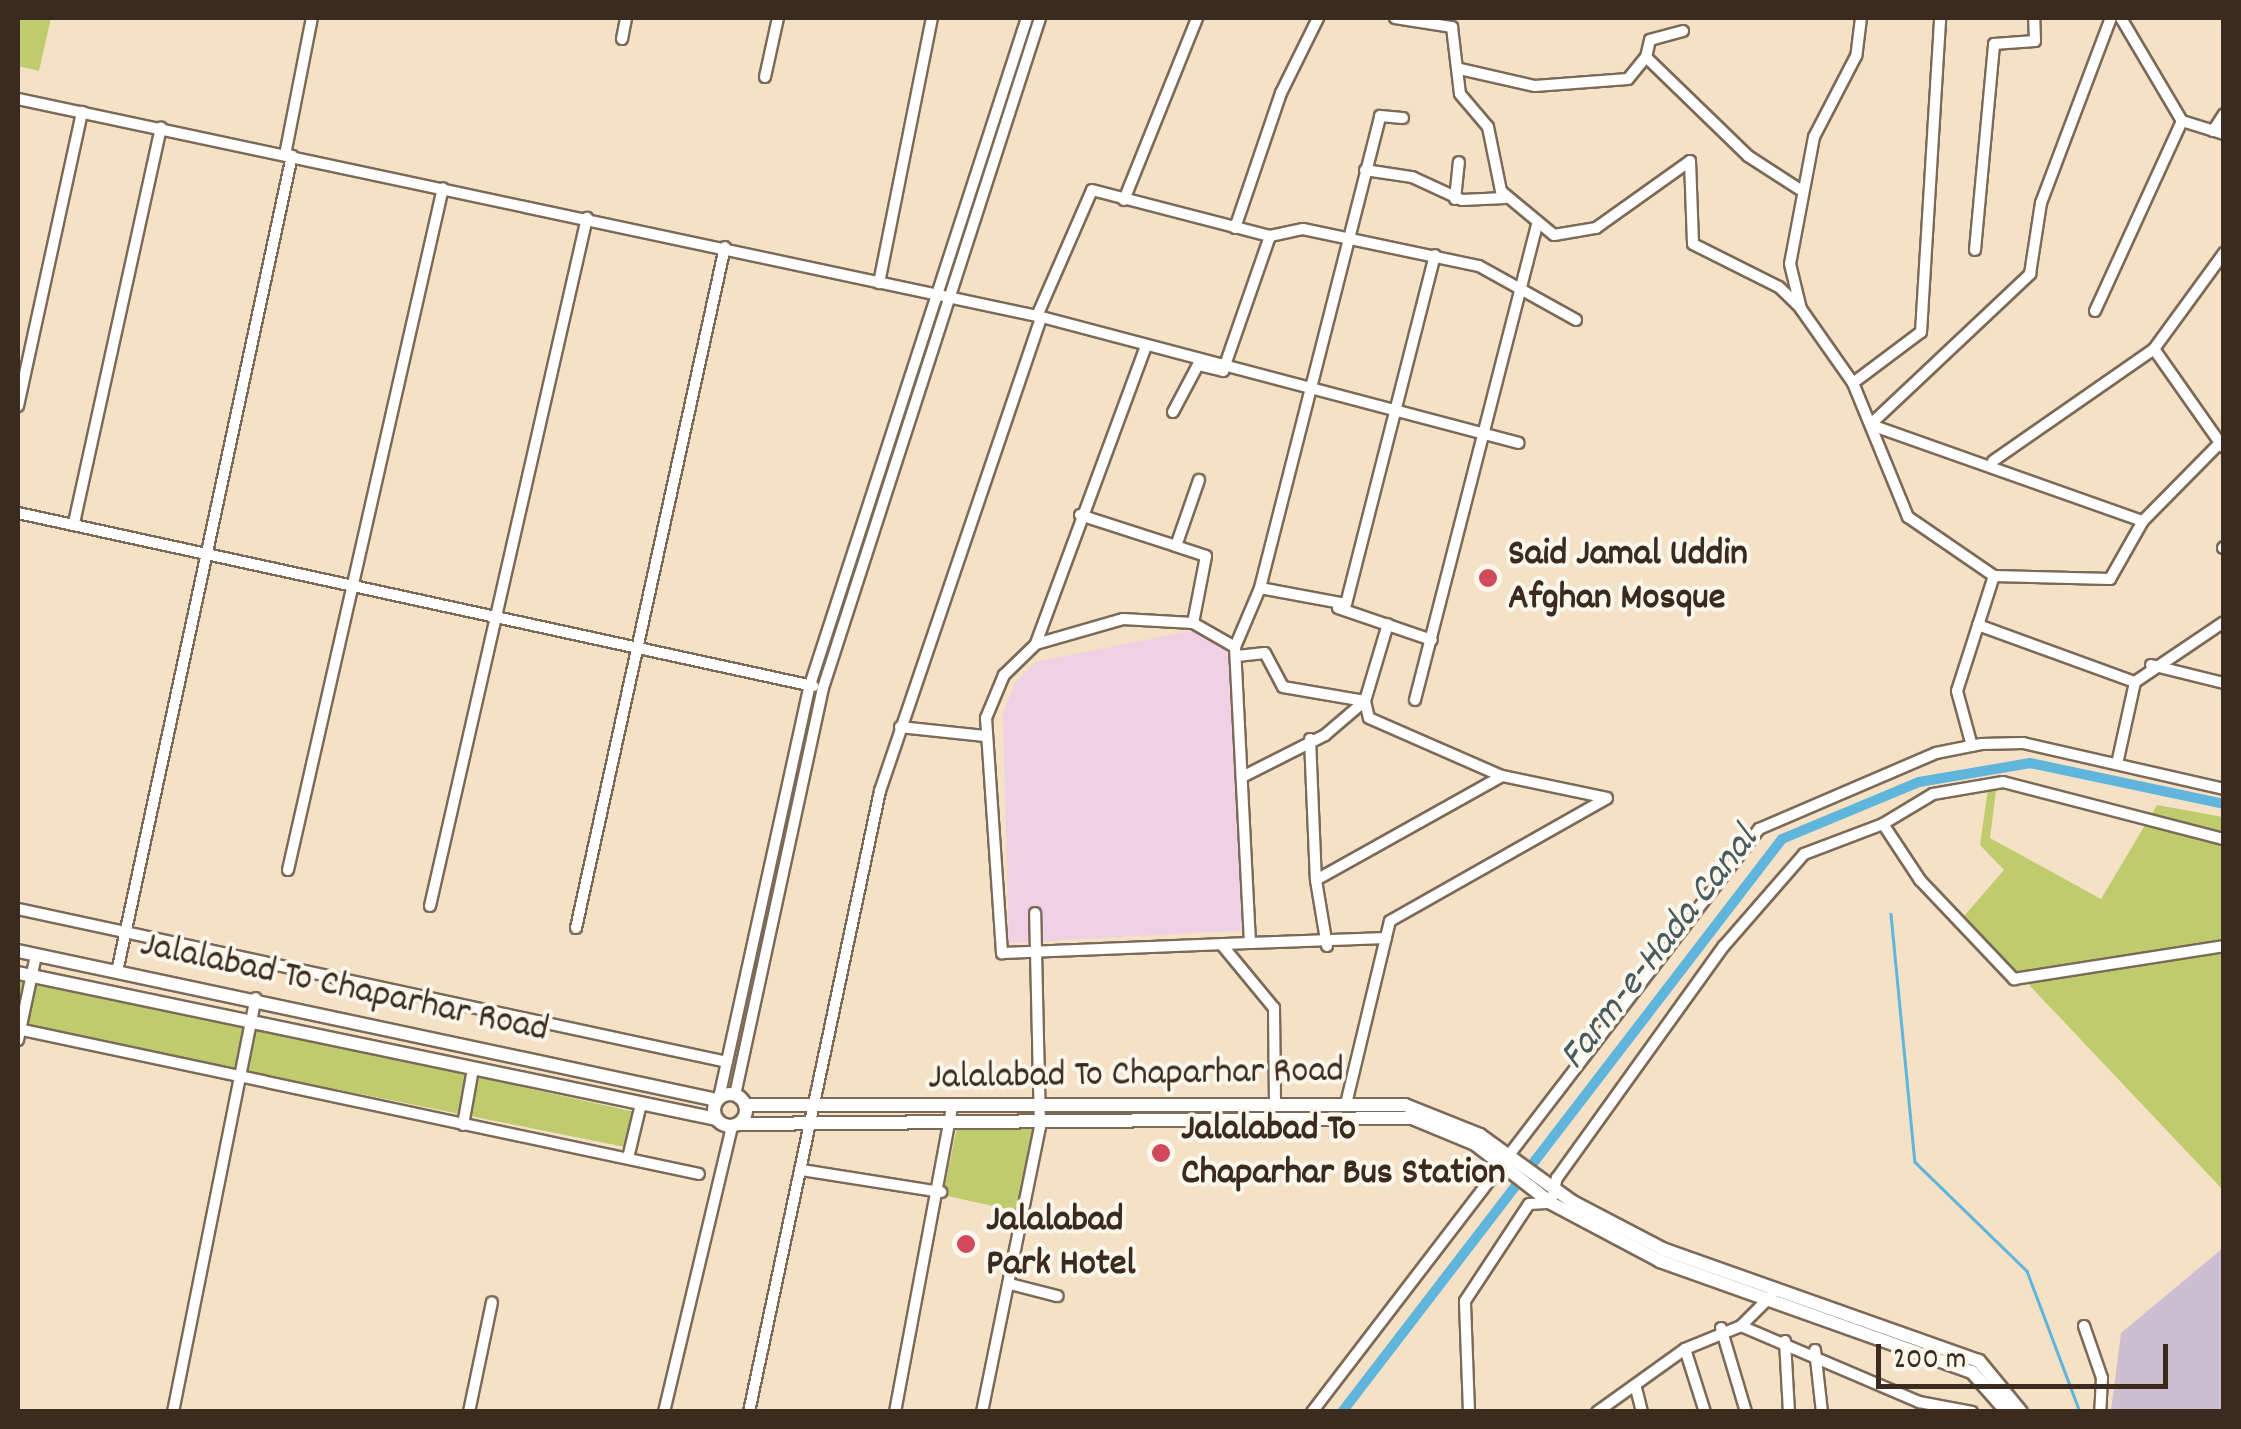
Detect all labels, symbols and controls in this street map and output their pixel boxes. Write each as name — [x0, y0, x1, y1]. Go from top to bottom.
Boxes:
place label: Said Jamal Uddin Afghan Mosque — [1508, 533, 1748, 622]
marker: Said Jamal Uddin Afghan Mosque — [1477, 567, 1499, 589]
water label: Farm-e-Hada Canal — [1551, 819, 1771, 1081]
street label: Jalalabad To Chaparhar Road — [136, 923, 552, 1055]
street label: Jalalabad To Chaparhar Road — [928, 1050, 1344, 1102]
place label: Jalalabad To Chaparhar Bus Station — [1181, 1108, 1506, 1198]
marker: Jalalabad To Chaparhar Bus Station — [1150, 1142, 1172, 1164]
place label: Jalalabad Park Hotel — [986, 1199, 1136, 1288]
marker: Jalalabad Park Hotel — [955, 1233, 977, 1255]
scale bar — [1881, 1324, 2174, 1386]
text: 200 m — [1893, 1340, 1966, 1383]

